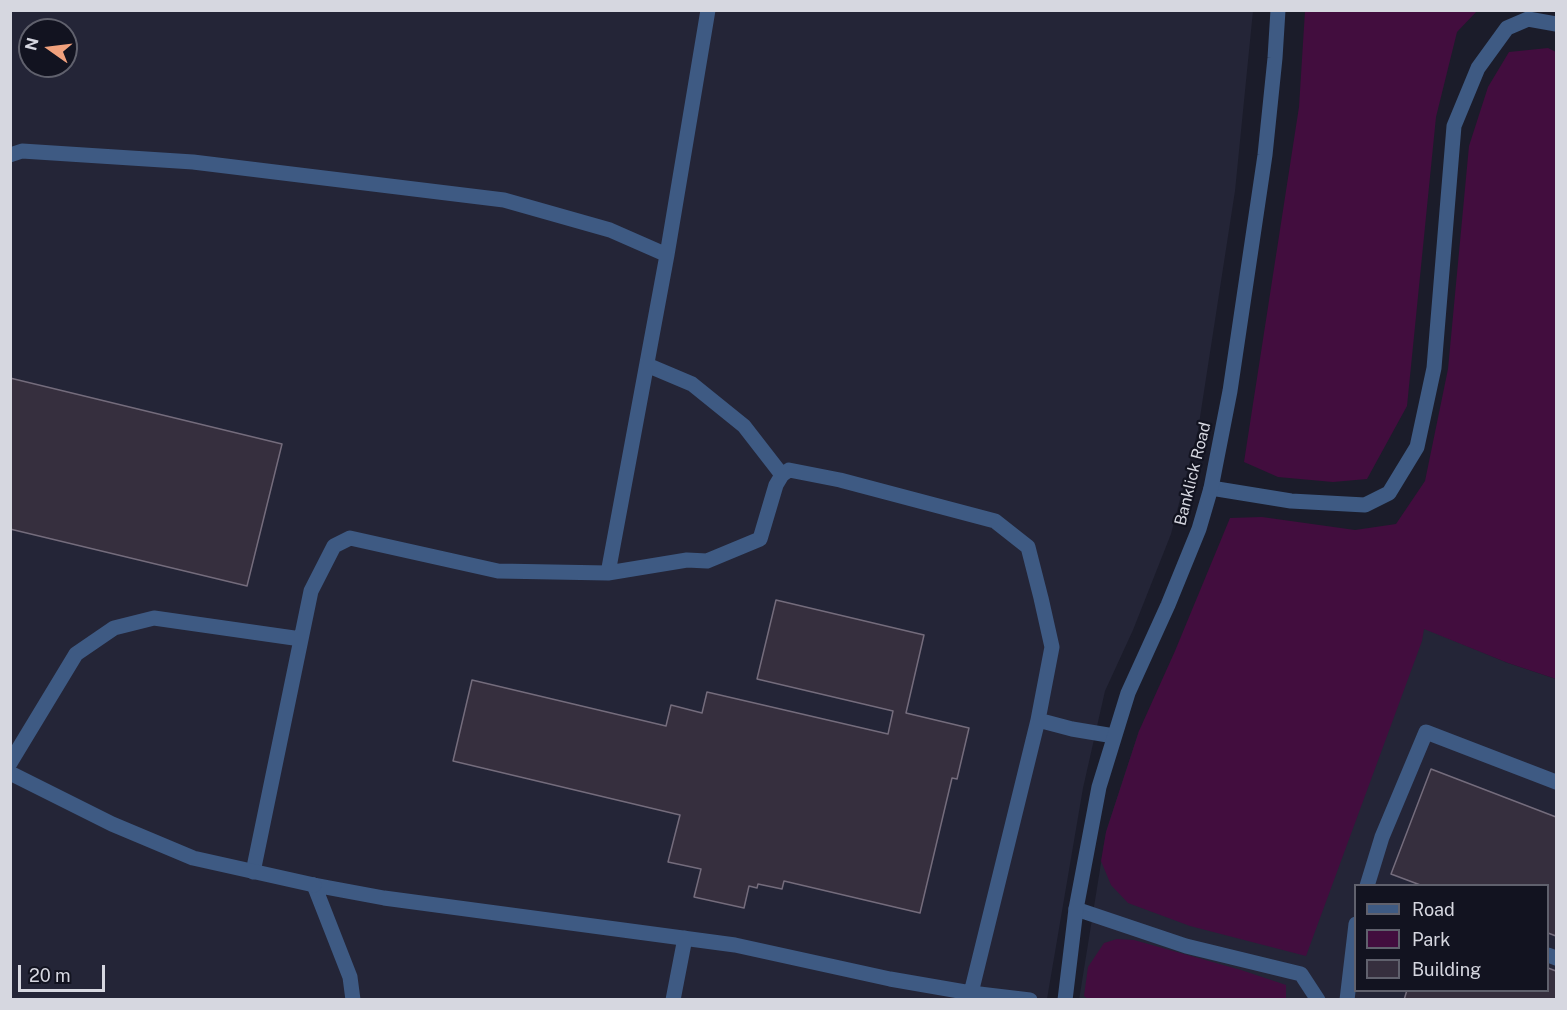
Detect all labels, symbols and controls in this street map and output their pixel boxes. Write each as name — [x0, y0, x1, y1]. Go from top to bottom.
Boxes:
north arrow — [18, 18, 78, 78]
text: N — [21, 36, 43, 52]
street label: Banklick Road — [1171, 420, 1215, 528]
legend — [1354, 884, 1549, 992]
text: Road — [1412, 899, 1455, 920]
text: Park — [1412, 929, 1450, 950]
scale bar — [21, 953, 108, 991]
text: Building — [1412, 959, 1481, 980]
text: 20 m — [29, 965, 71, 986]

